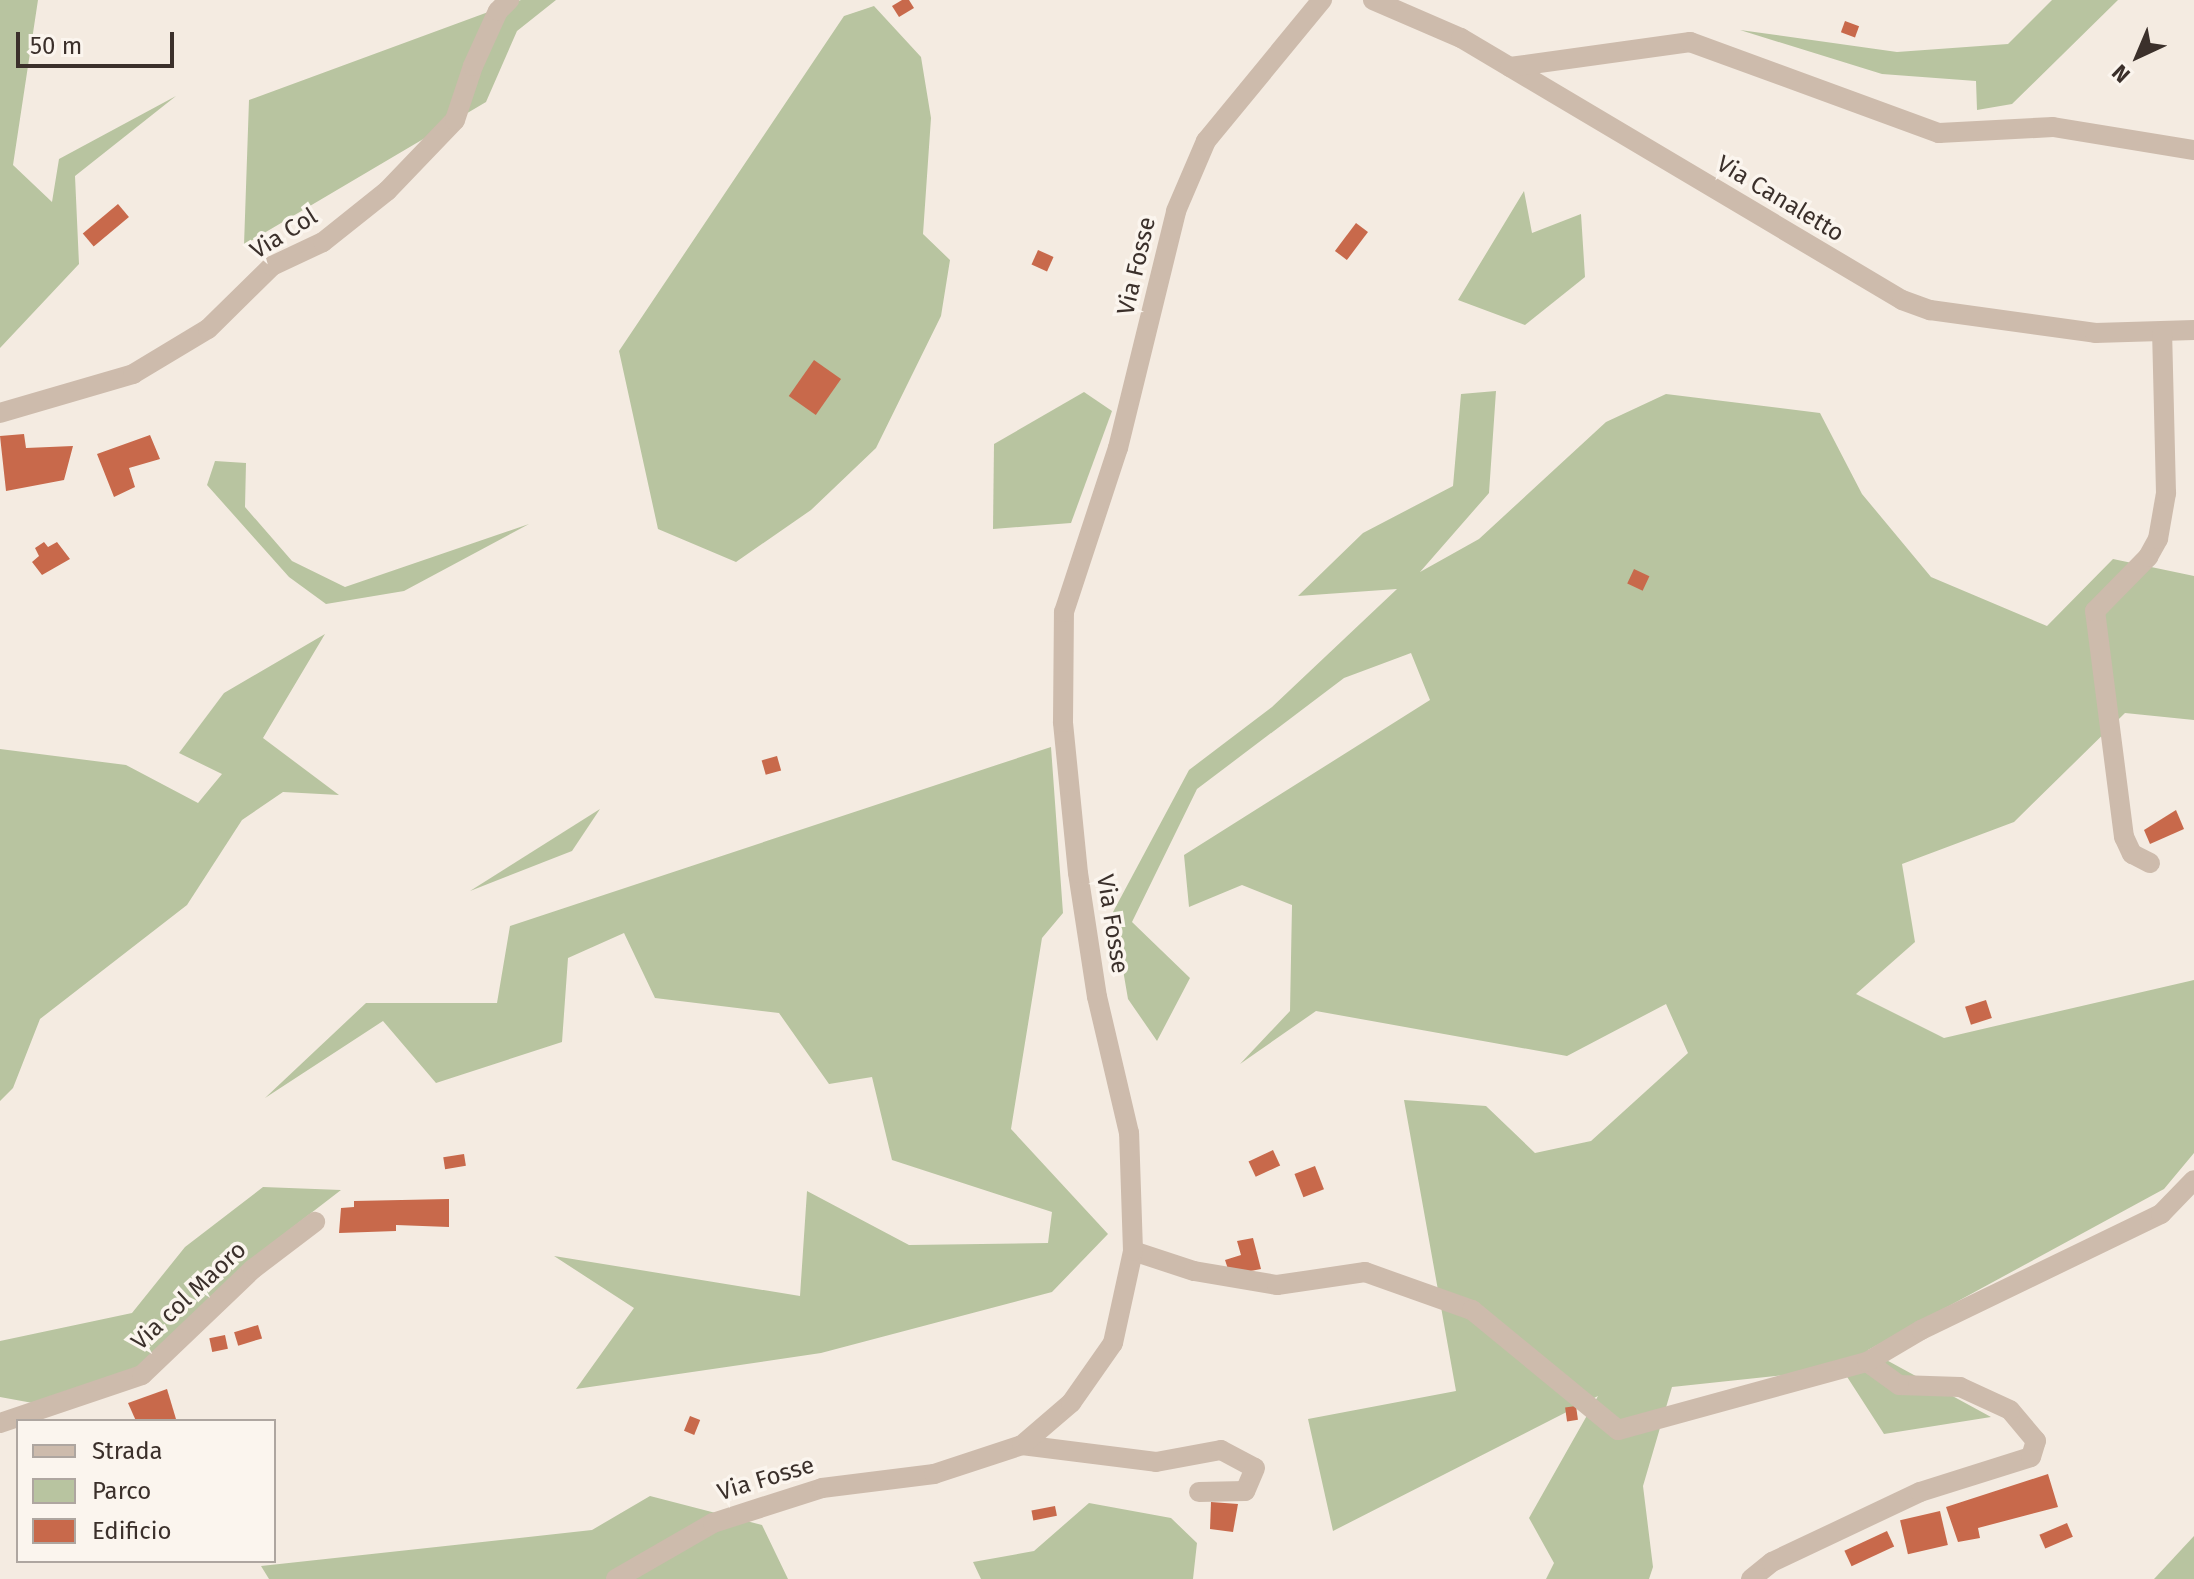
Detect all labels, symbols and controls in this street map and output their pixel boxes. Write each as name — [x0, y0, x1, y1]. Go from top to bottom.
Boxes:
scale bar — [20, 16, 178, 66]
north arrow — [2098, 16, 2178, 96]
text: 50 m — [30, 32, 82, 60]
text: N — [2106, 59, 2136, 88]
street label: Via Canaletto — [1711, 150, 1849, 248]
street label: Via Col — [245, 202, 323, 266]
street label: Via Fosse — [1112, 214, 1162, 318]
street label: Via Fosse — [1090, 872, 1134, 976]
street label: Via col Maoro — [126, 1236, 252, 1356]
legend — [16, 1419, 276, 1563]
text: Strada — [92, 1437, 163, 1465]
street label: Via Fosse — [714, 1451, 818, 1507]
text: Parco — [92, 1477, 151, 1505]
text: Edificio — [92, 1517, 172, 1545]

